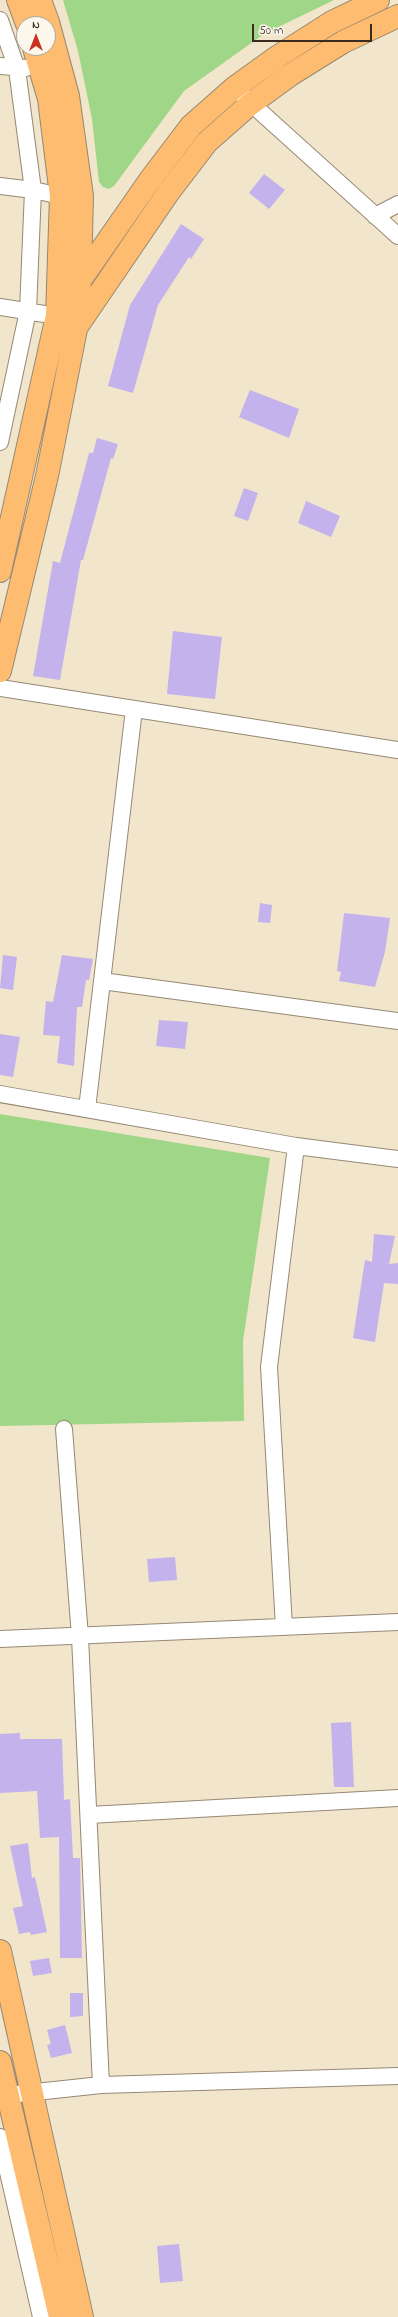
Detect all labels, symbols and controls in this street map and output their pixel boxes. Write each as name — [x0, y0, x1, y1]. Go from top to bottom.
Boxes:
north arrow — [16, 16, 56, 56]
scale bar — [254, 16, 374, 42]
text: N — [32, 17, 40, 33]
text: 50 m — [259, 22, 283, 40]

